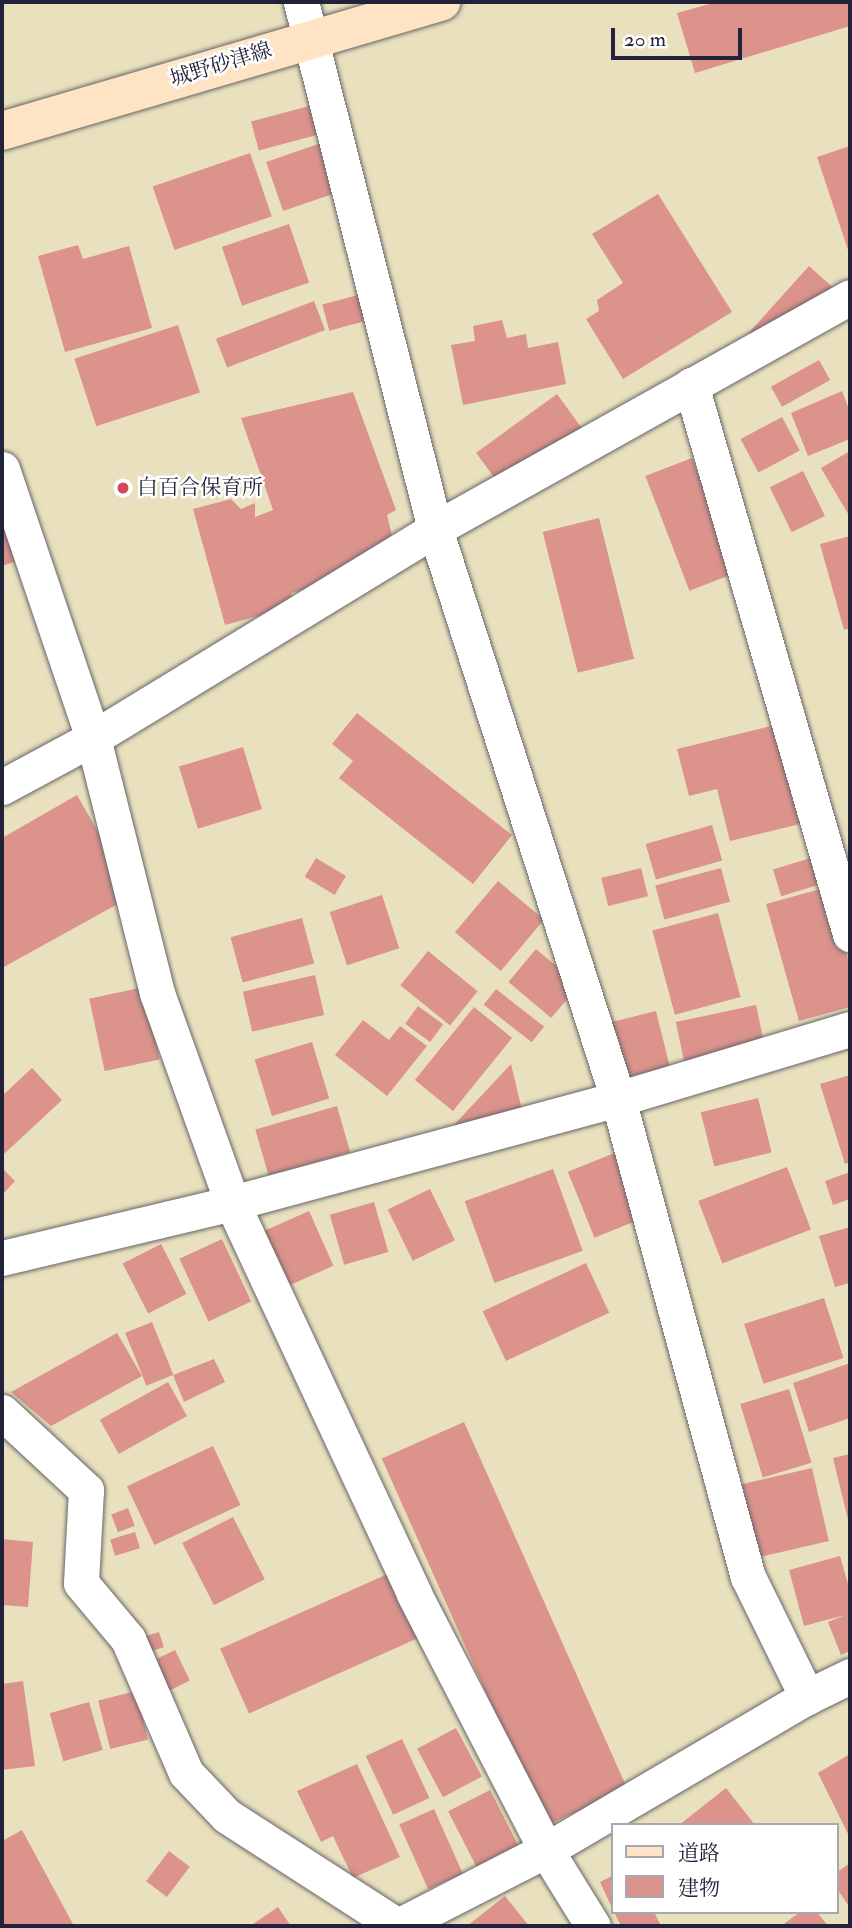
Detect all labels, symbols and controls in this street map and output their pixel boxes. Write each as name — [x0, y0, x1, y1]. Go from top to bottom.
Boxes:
scale bar — [614, 14, 745, 58]
text: 20 m — [624, 26, 666, 53]
street label: 城野砂津線 — [167, 38, 275, 92]
place label: 白百合保育所 — [137, 475, 263, 501]
marker: 白百合保育所 — [115, 480, 131, 496]
legend — [610, 1823, 838, 1914]
text: 道路 — [678, 1840, 720, 1867]
text: 建物 — [678, 1875, 720, 1902]

